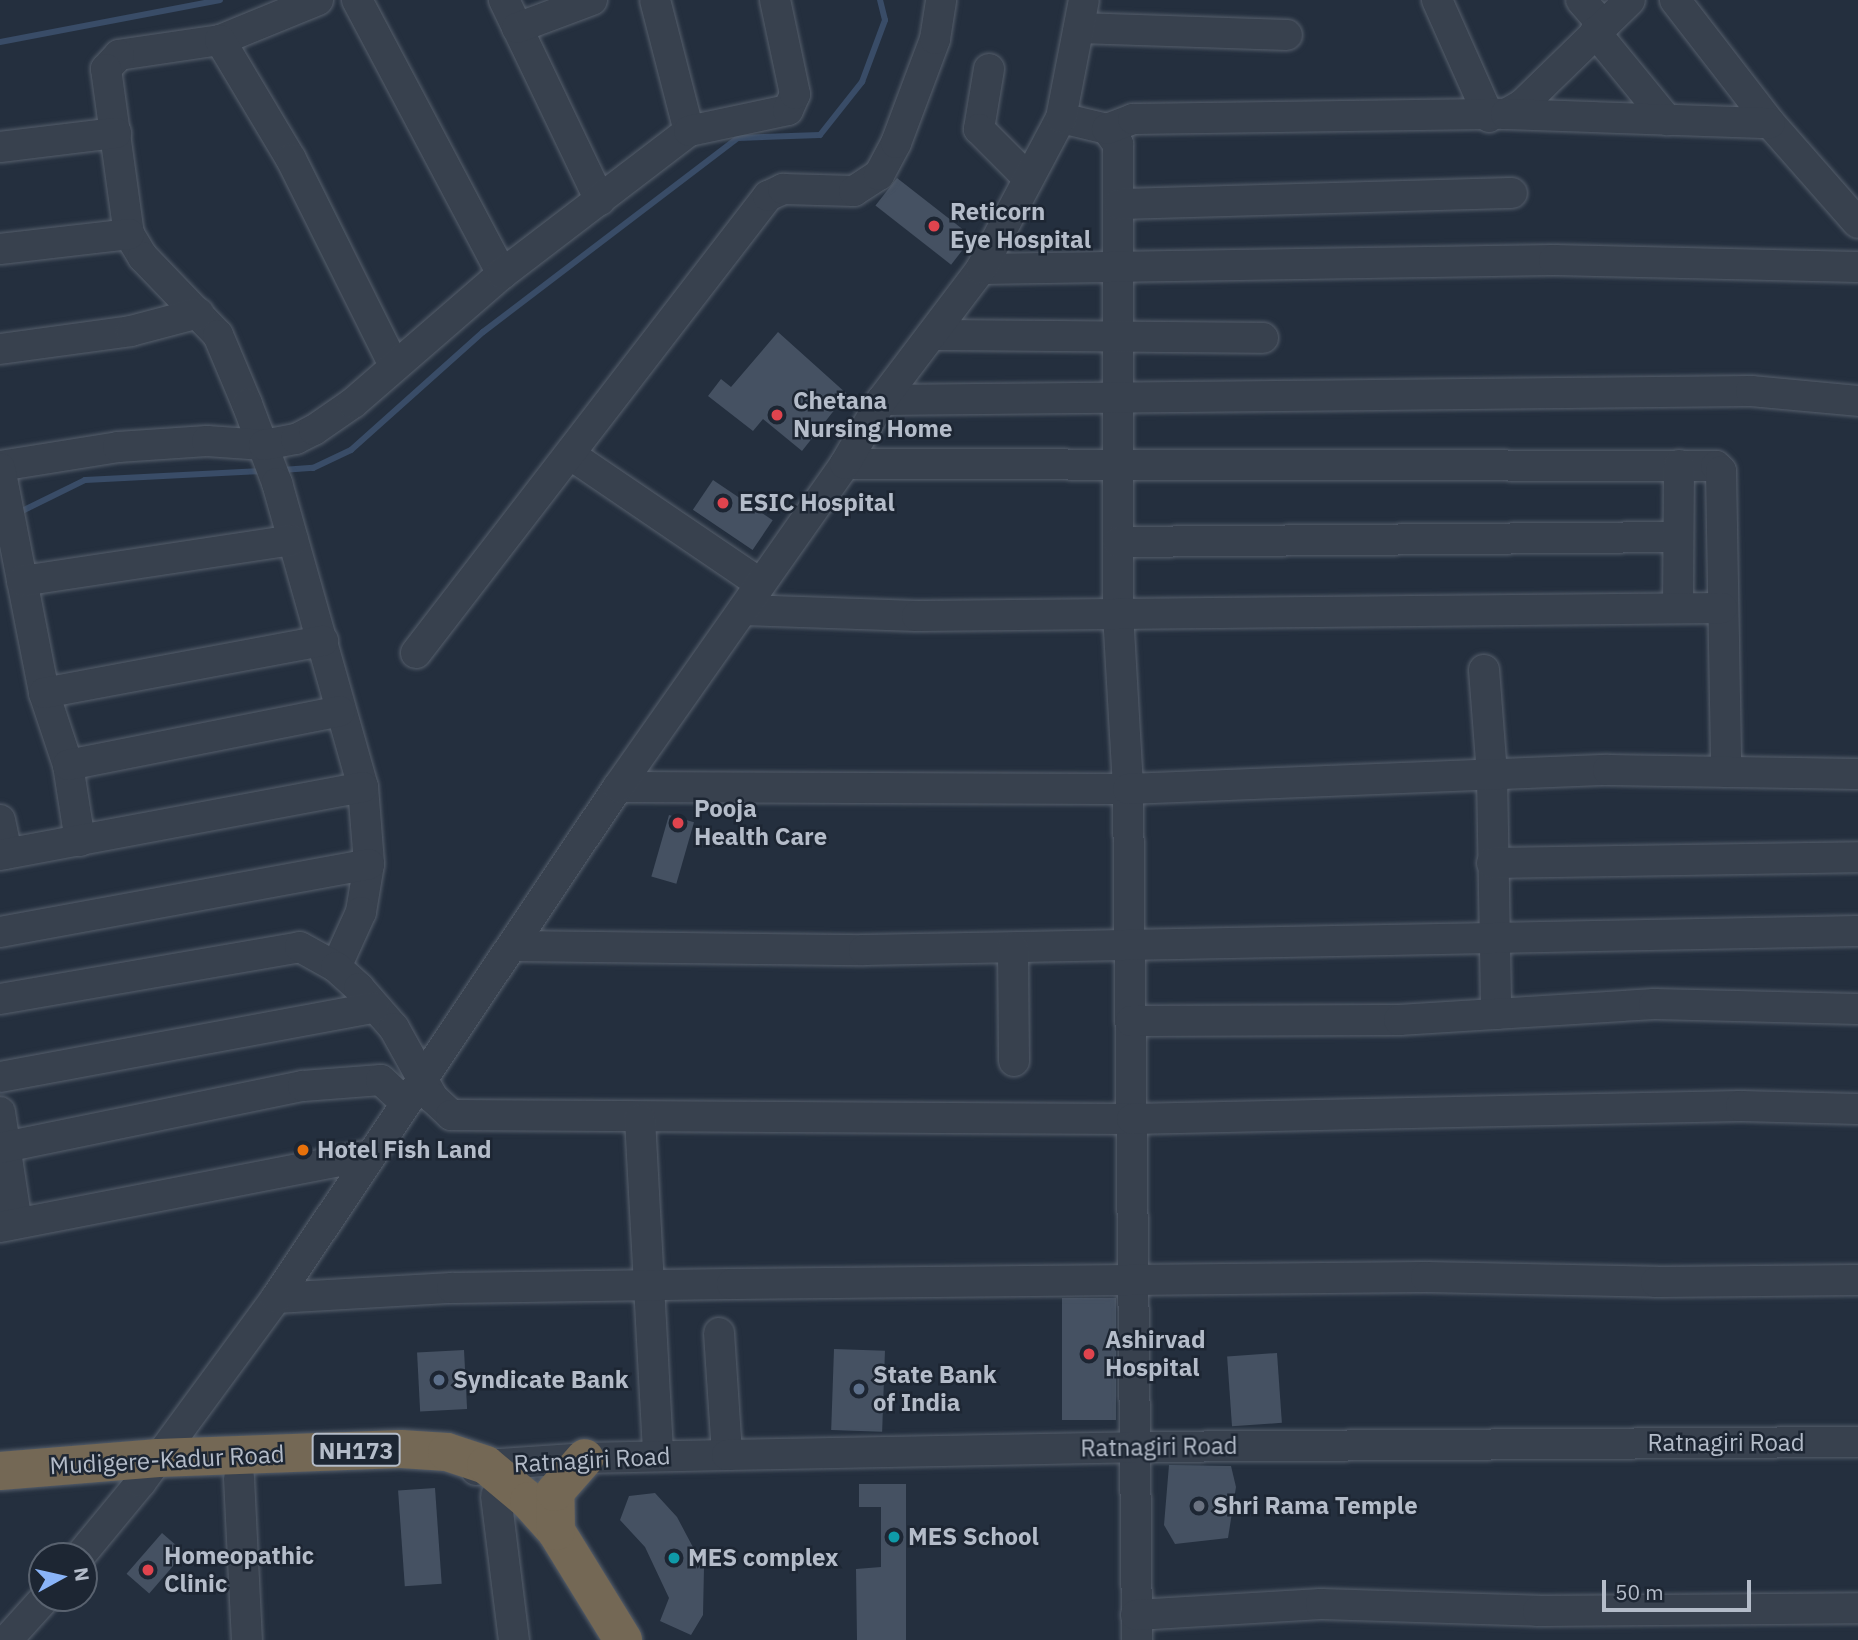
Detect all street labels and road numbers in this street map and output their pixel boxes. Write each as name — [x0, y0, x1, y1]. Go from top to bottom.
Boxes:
street label: Ratnagiri Road — [1647, 1429, 1805, 1457]
road number: NH173 — [310, 1430, 402, 1470]
street label: Ratnagiri Road — [1080, 1431, 1238, 1463]
street label: Mudigere-Kadur Road — [49, 1439, 285, 1481]
street label: Ratnagiri Road — [513, 1442, 671, 1478]

